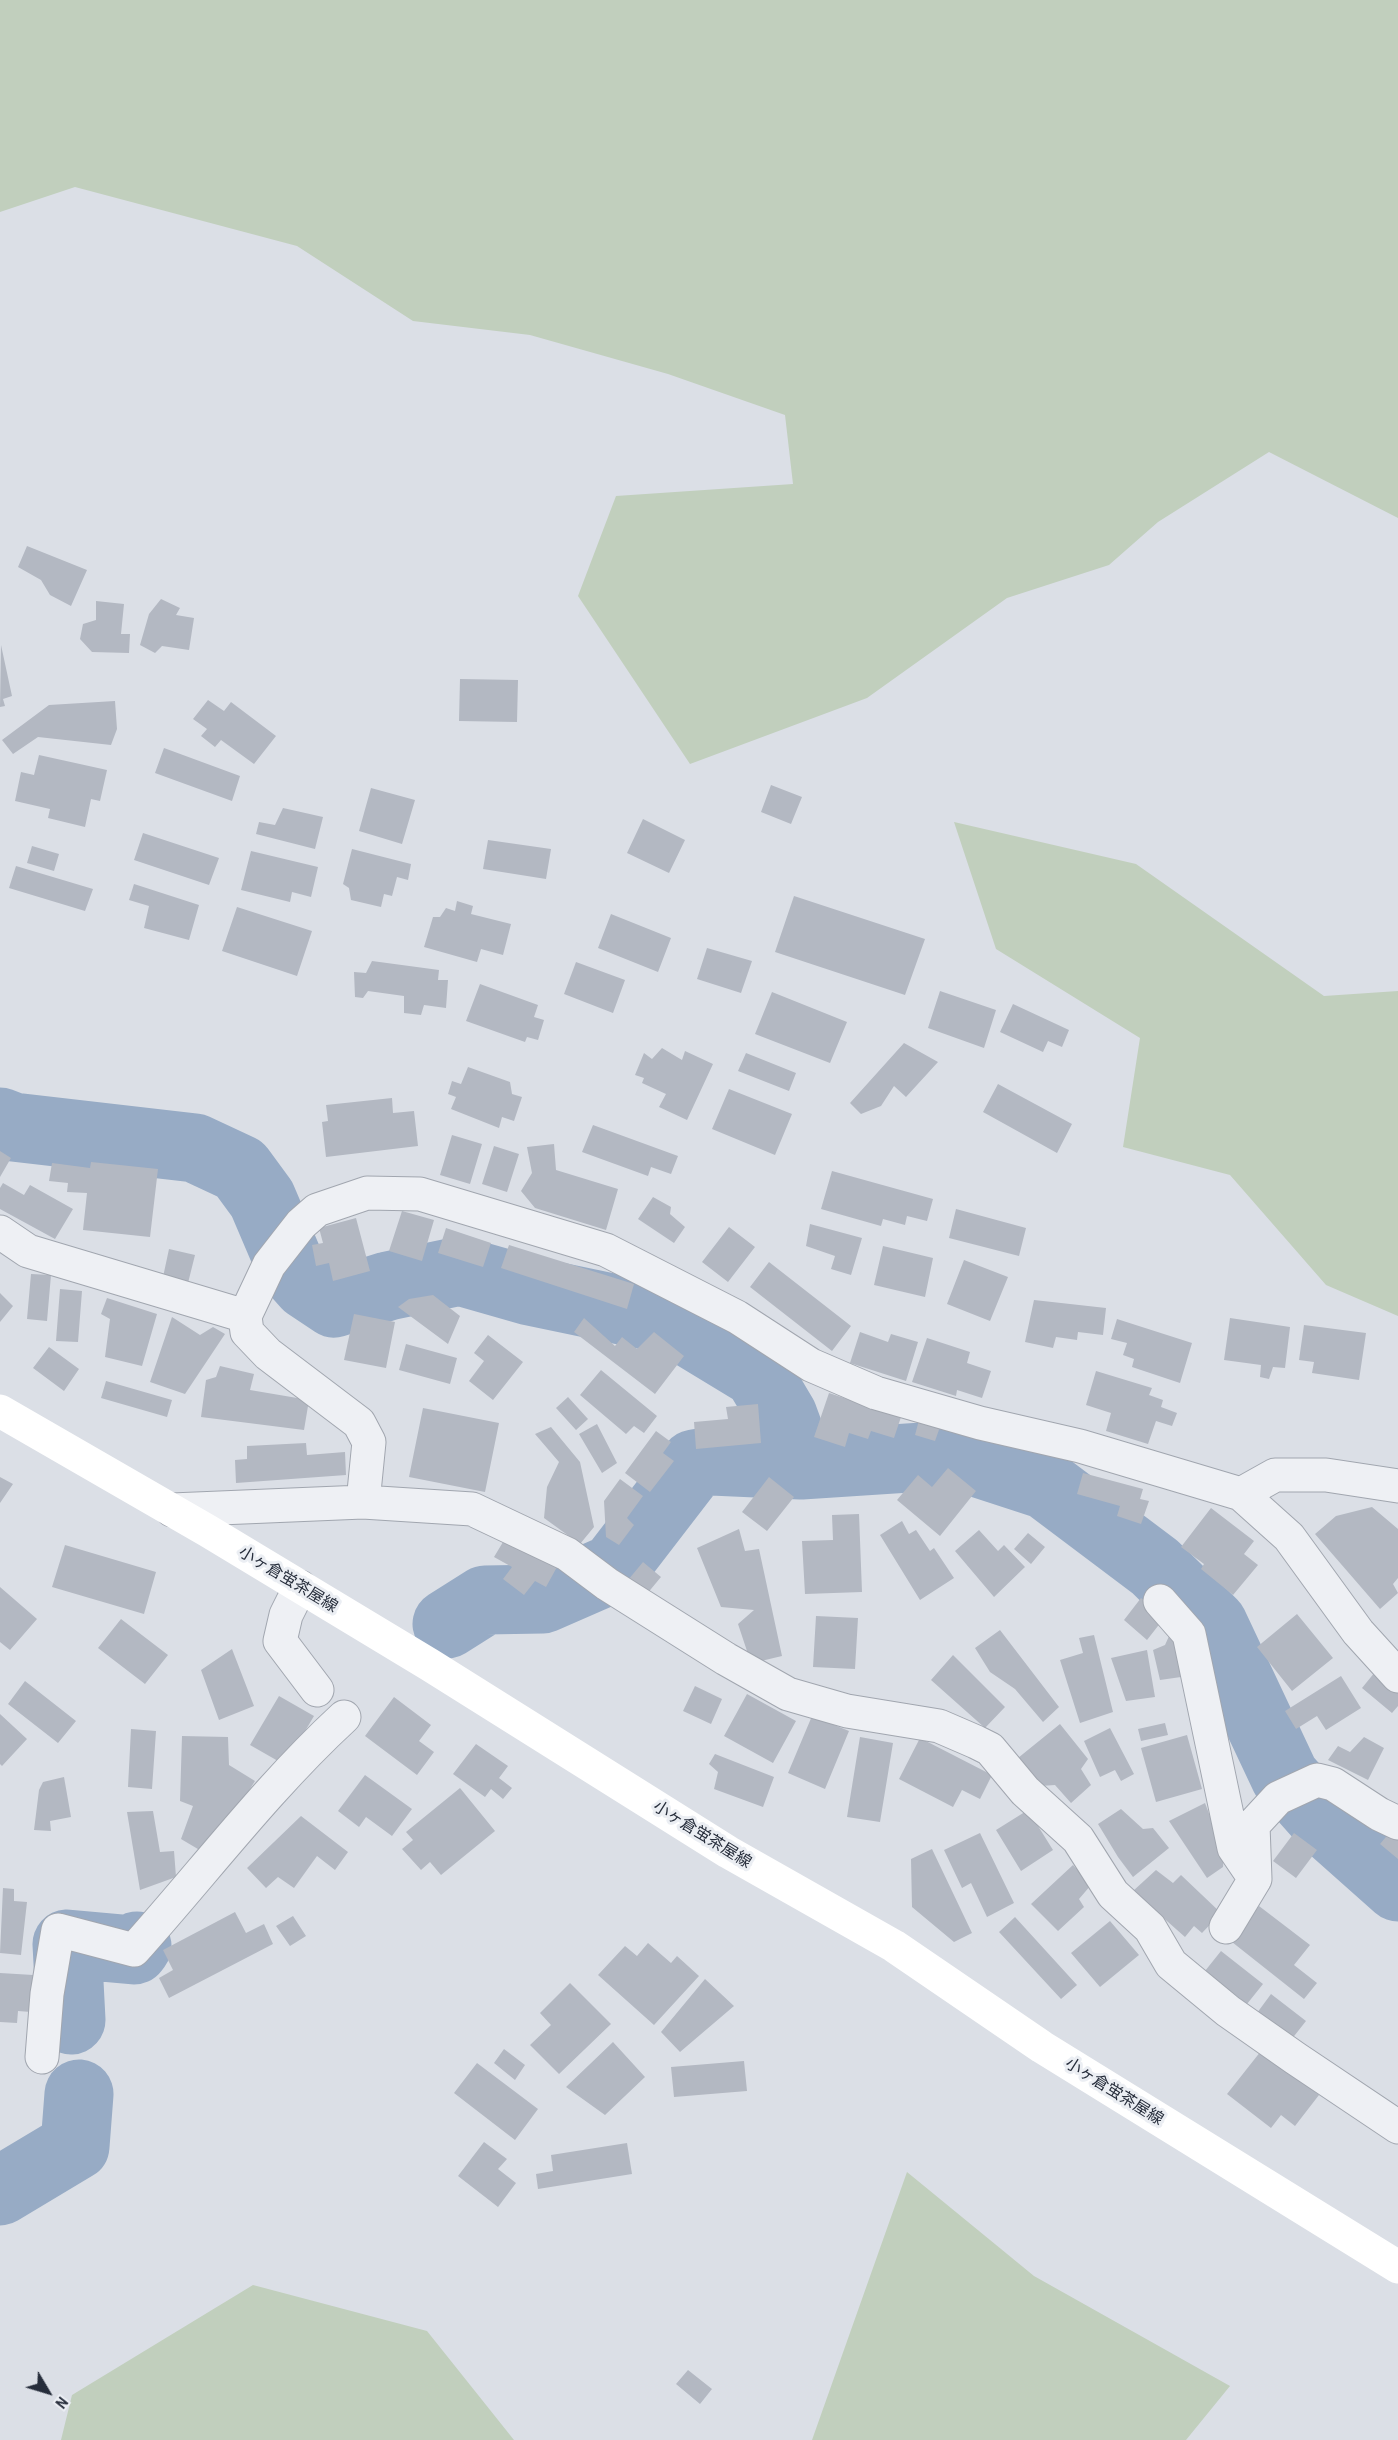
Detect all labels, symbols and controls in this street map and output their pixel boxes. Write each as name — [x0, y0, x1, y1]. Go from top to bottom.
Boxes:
street label: 小ヶ倉蛍茶屋線 — [235, 1543, 341, 1617]
street label: 小ヶ倉蛍茶屋線 — [649, 1797, 755, 1873]
street label: 小ヶ倉蛍茶屋線 — [1061, 2054, 1167, 2130]
north arrow — [18, 2362, 78, 2422]
text: N — [51, 2393, 74, 2414]

